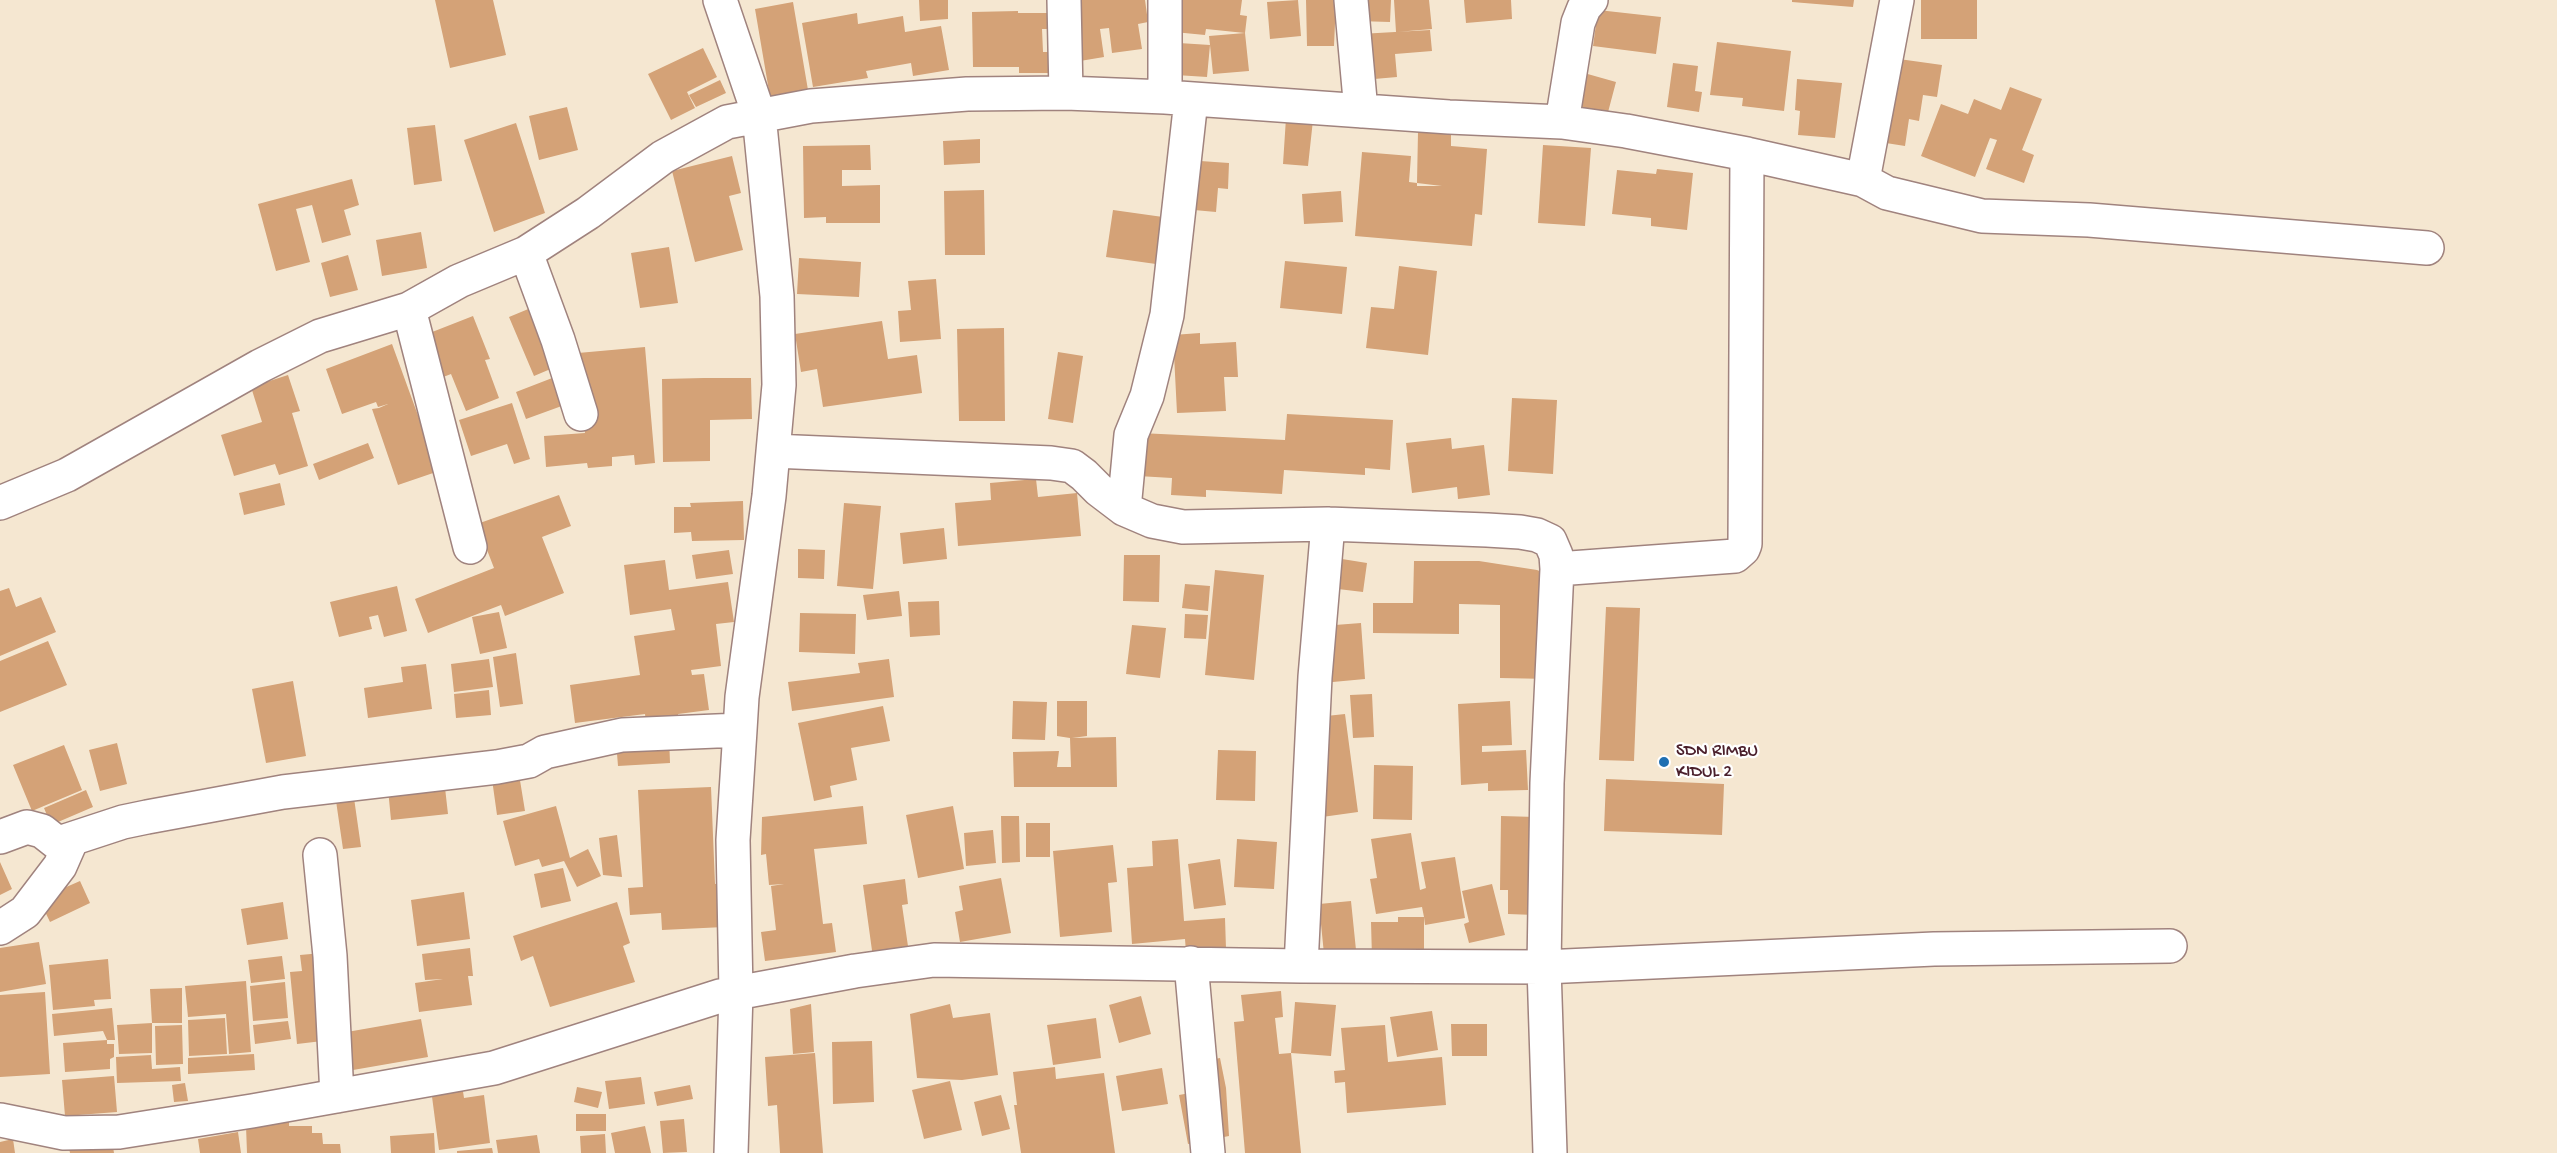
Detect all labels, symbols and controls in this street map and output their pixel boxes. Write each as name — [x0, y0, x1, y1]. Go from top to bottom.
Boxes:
place label: SDN RIMBU KIDUL 2 — [1676, 741, 1758, 783]
marker: SDN RIMBU KIDUL 2 — [1657, 755, 1671, 769]

